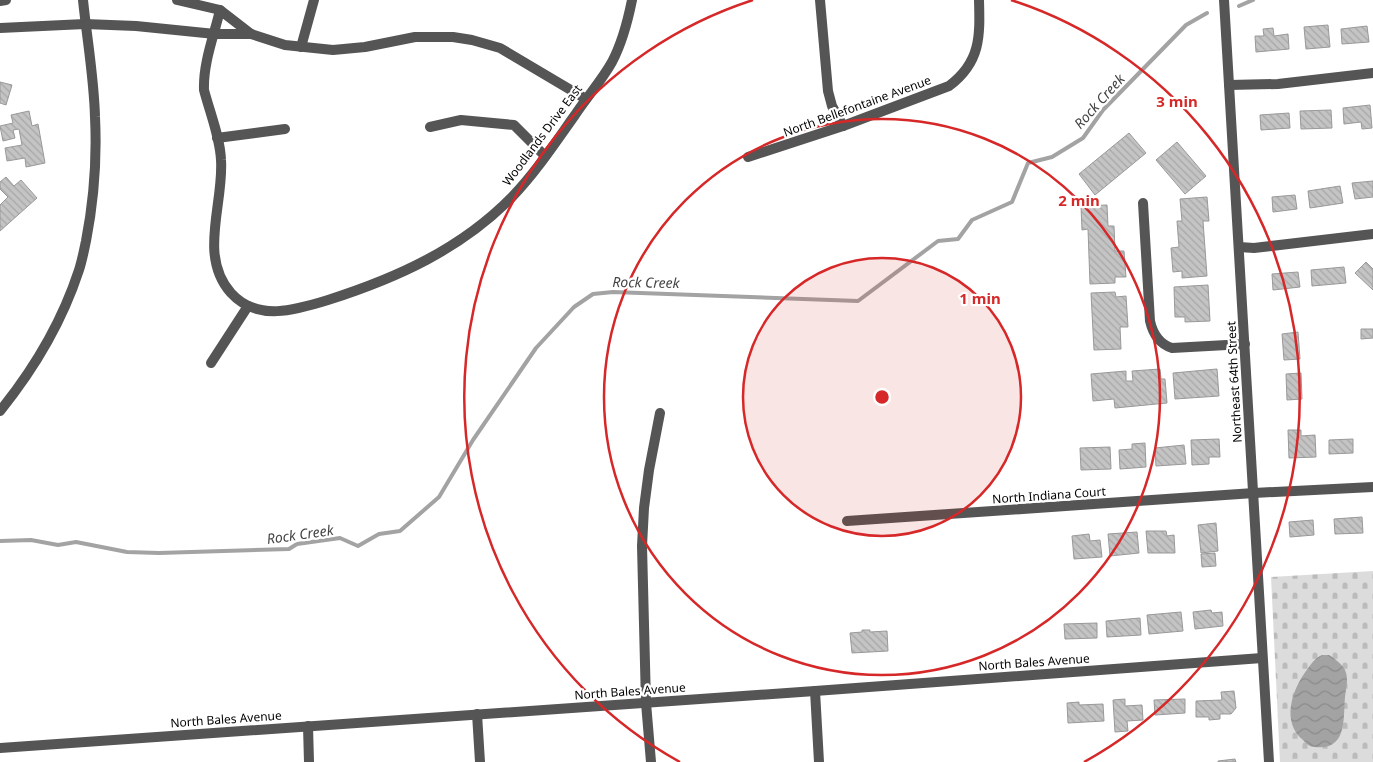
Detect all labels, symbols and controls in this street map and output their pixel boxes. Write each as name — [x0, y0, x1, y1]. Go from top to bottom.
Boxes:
water label: Rock Creek — [1069, 69, 1129, 132]
street label: North Bellefontaine Avenue — [781, 71, 933, 141]
street label: Woodlands Drive East — [498, 80, 586, 189]
text: 3 min — [1156, 91, 1198, 111]
text: 2 min — [1058, 190, 1100, 210]
water label: Rock Creek — [612, 272, 681, 292]
text: 1 min — [959, 288, 1001, 308]
street label: Northeast 64th Street — [1222, 320, 1246, 443]
centre of rings — [873, 388, 891, 406]
street label: North Indiana Court — [992, 483, 1107, 507]
water label: Rock Creek — [265, 520, 336, 548]
street label: North Bales Avenue — [978, 650, 1090, 674]
street label: North Bales Avenue — [574, 679, 686, 703]
street label: North Bales Avenue — [170, 707, 282, 731]

